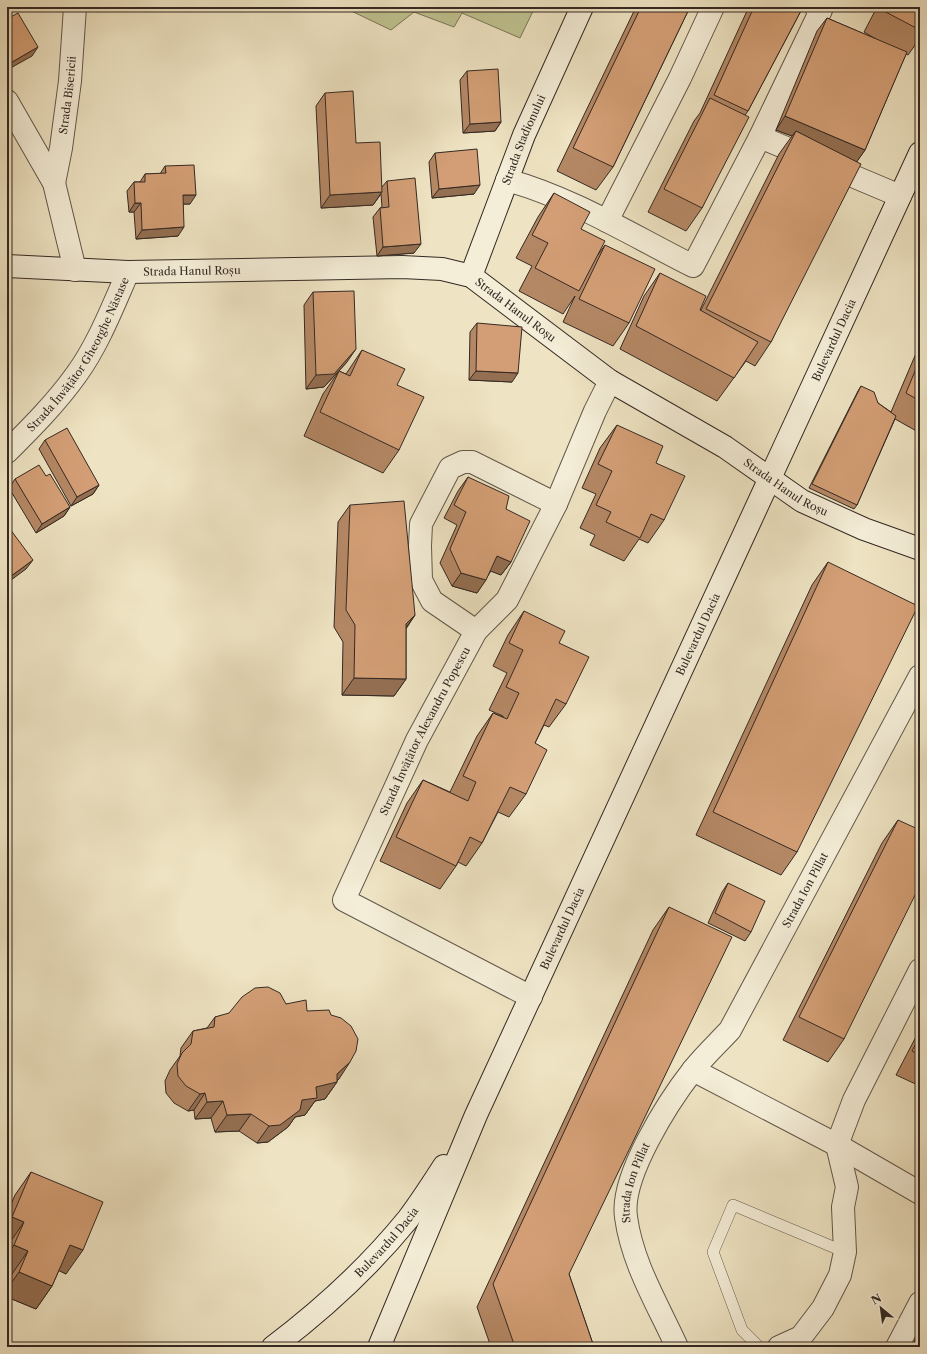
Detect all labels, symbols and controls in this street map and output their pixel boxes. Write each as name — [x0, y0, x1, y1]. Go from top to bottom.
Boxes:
street label: Strada Bisericii — [56, 55, 79, 135]
street label: Strada Stadionului — [499, 92, 549, 187]
street label: Strada Hanul Roșu — [143, 263, 241, 279]
street label: Strada Învățător Gheorghe Năstase — [24, 275, 132, 435]
street label: Strada Hanul Roșu — [472, 275, 559, 345]
street label: Bulevardul Dacia — [809, 296, 859, 383]
street label: Strada Hanul Roșu — [741, 455, 830, 519]
street label: Bulevardul Dacia — [673, 591, 723, 678]
street label: Strada Învățător Alexandru Popescu — [377, 644, 473, 818]
street label: Strada Ion Pillat — [779, 850, 831, 930]
street label: Bulevardul Dacia — [537, 885, 587, 972]
street label: Strada Ion Pillat — [618, 1140, 653, 1224]
street label: Bulevardul Dacia — [352, 1204, 422, 1280]
north arrow — [861, 1288, 901, 1328]
text: N — [869, 1291, 884, 1308]

